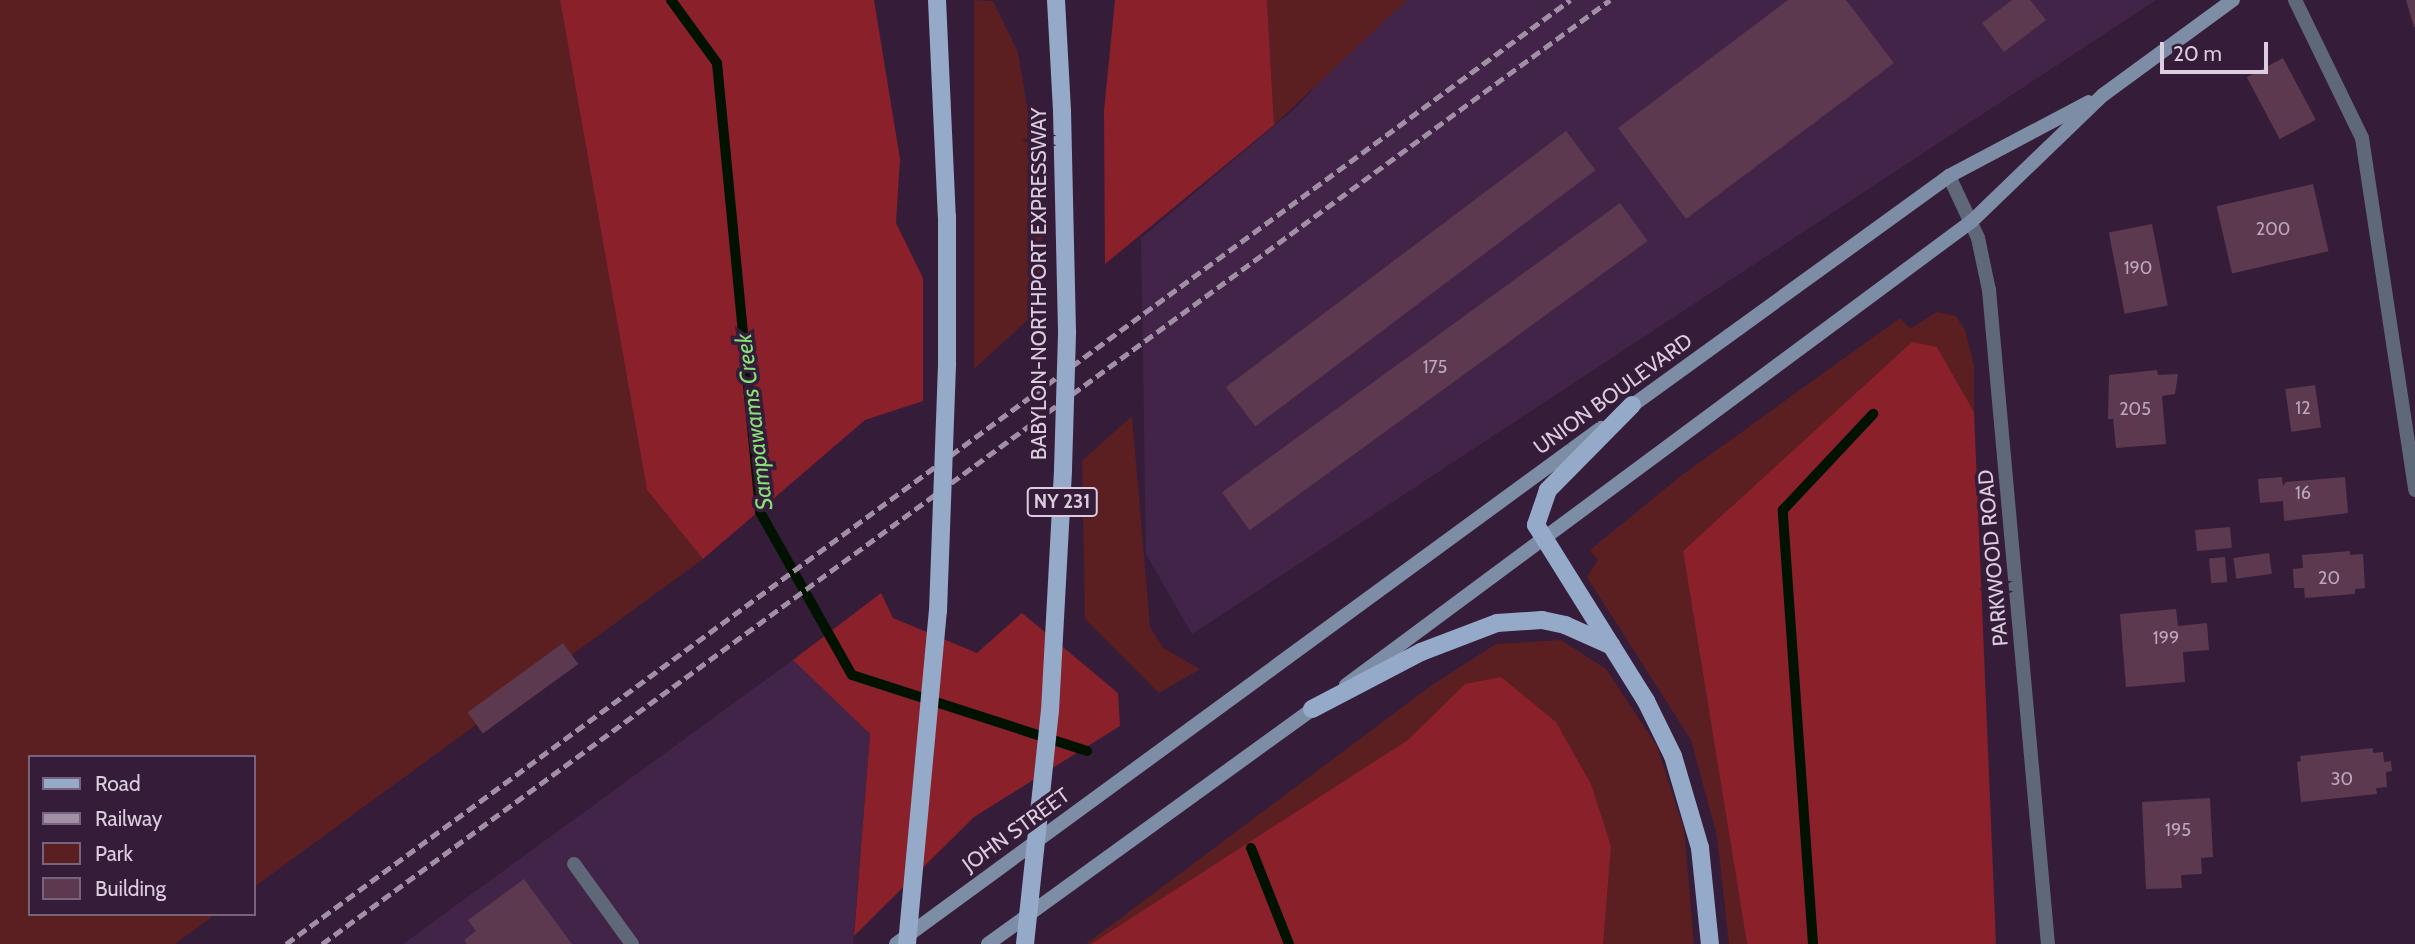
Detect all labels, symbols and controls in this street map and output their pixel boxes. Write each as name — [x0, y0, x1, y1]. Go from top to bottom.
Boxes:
scale bar — [2163, 28, 2272, 72]
text: 20 m — [2173, 41, 2222, 66]
street label: BABYLON-NORTHPORT EXPRESSWAY — [1026, 108, 1052, 460]
house number: 200 — [2256, 218, 2290, 240]
house number: 190 — [2124, 257, 2152, 279]
street label: UNION BOULEVARD — [1529, 328, 1697, 460]
water label: Sampawams Creek — [729, 332, 779, 512]
house number: 175 — [1423, 356, 1447, 378]
house number: 12 — [2295, 397, 2311, 419]
house number: 205 — [2119, 398, 2151, 420]
street label: PARKWOOD ROAD — [1973, 468, 2013, 648]
house number: 16 — [2295, 482, 2311, 504]
road number: NY 231 — [1025, 486, 1099, 517]
house number: 20 — [2318, 567, 2340, 589]
house number: 199 — [2153, 627, 2179, 649]
legend — [28, 755, 256, 916]
house number: 30 — [2331, 768, 2353, 790]
text: Road — [95, 771, 141, 796]
street label: JOHN STREET — [957, 783, 1075, 877]
text: Railway — [95, 806, 162, 831]
house number: 195 — [2165, 819, 2191, 841]
text: Park — [95, 841, 133, 866]
text: Building — [95, 876, 166, 901]

